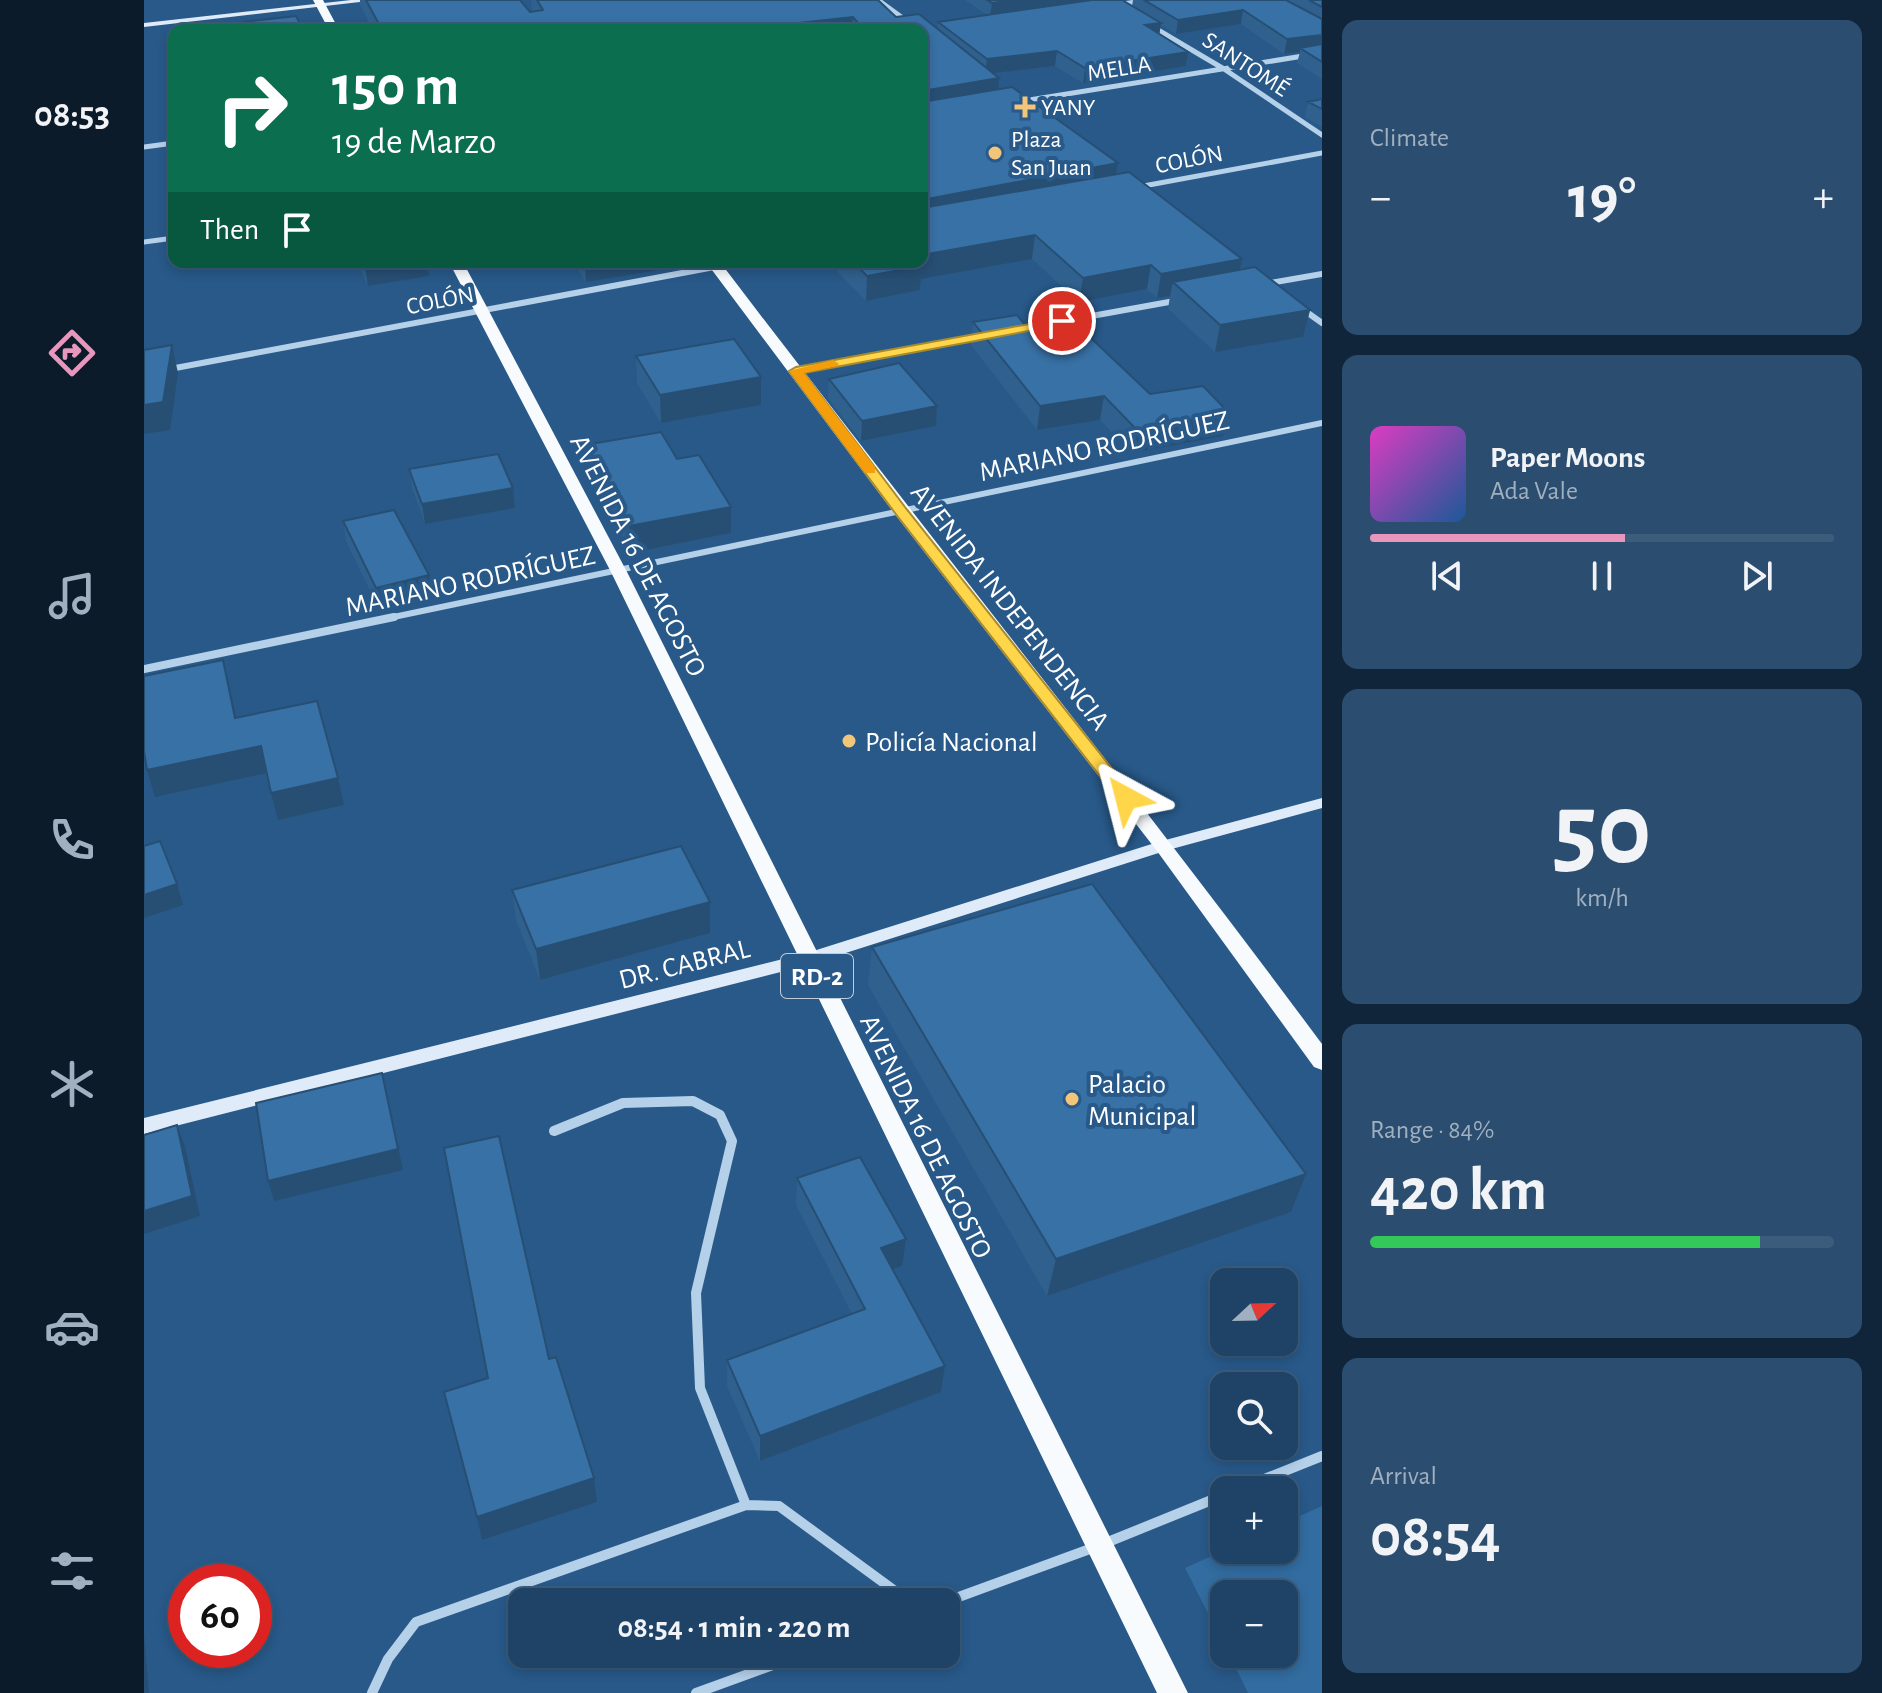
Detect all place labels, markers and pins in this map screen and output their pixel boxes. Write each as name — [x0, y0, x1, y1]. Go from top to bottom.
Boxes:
place label: YANY — [1041, 96, 1096, 120]
marker: YANY — [1016, 98, 1034, 116]
place label: Plaza San Juan — [1011, 128, 1092, 180]
marker: Plaza San Juan — [986, 144, 1004, 162]
pin — [1028, 287, 1096, 355]
place label: Policía Nacional — [865, 729, 1038, 757]
marker: Policía Nacional — [840, 732, 858, 750]
place label: Palacio Municipal — [1088, 1071, 1196, 1131]
marker: Palacio Municipal — [1063, 1090, 1081, 1108]

